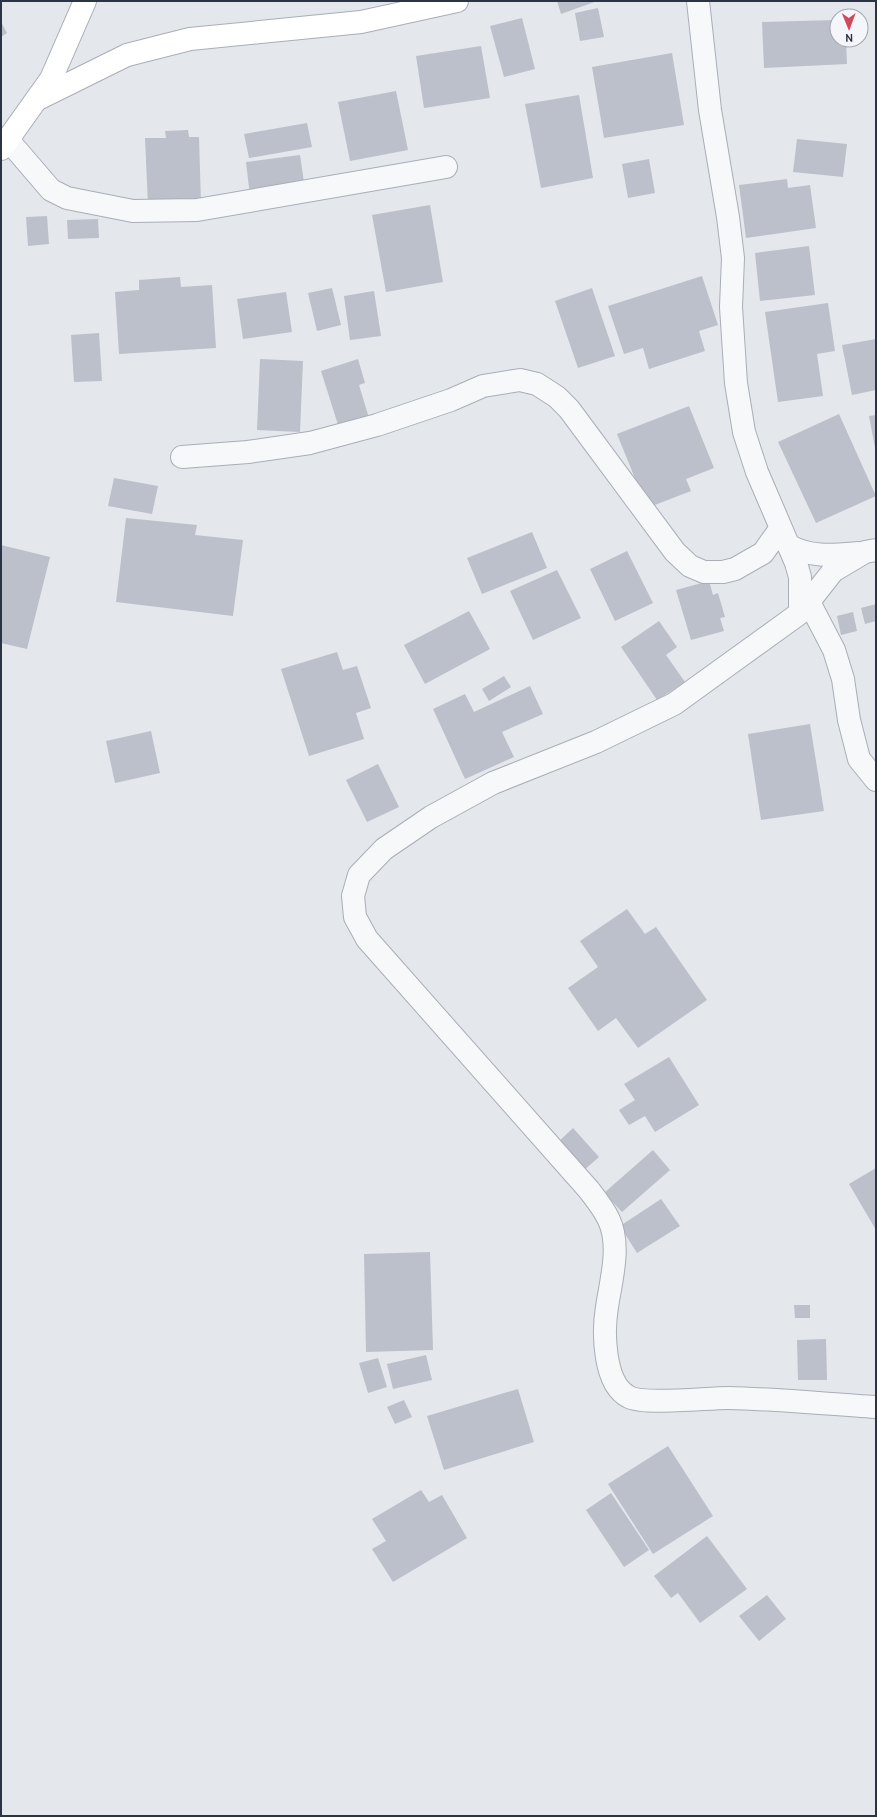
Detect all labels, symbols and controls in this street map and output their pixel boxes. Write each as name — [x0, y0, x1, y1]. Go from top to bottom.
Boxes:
north arrow — [829, 8, 869, 48]
text: N — [845, 31, 853, 45]

